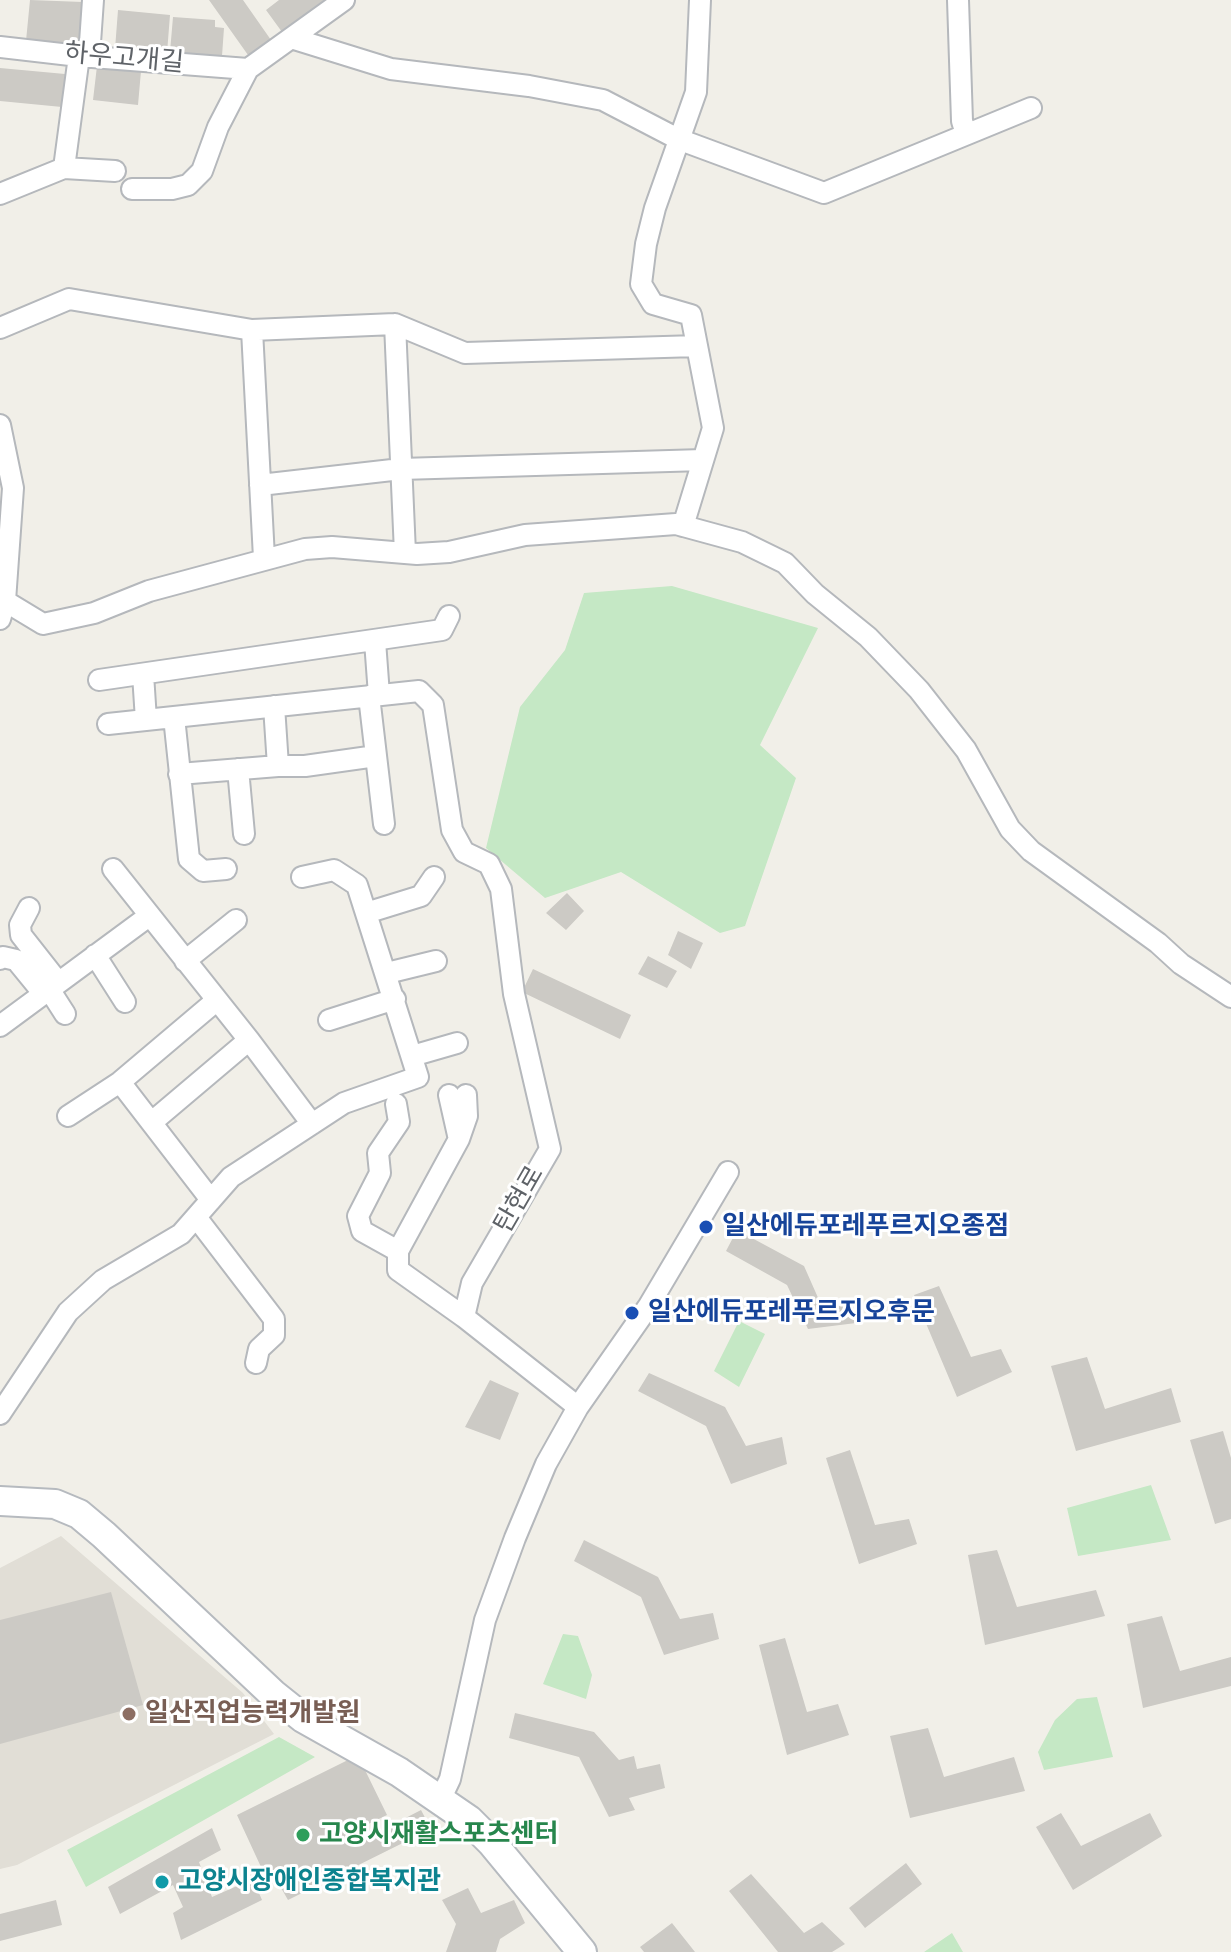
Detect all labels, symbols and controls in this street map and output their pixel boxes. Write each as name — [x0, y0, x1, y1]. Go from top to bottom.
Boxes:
street label: 하우고개길 — [63, 38, 185, 80]
street label: 탄현로 — [489, 1161, 551, 1239]
place label: 일산에듀포레푸르지오종점 — [722, 1211, 1009, 1243]
marker: 일산에듀포레푸르지오종점 — [697, 1218, 715, 1236]
place label: 일산에듀포레푸르지오후문 — [648, 1297, 935, 1329]
marker: 일산에듀포레푸르지오후문 — [623, 1304, 641, 1322]
place label: 일산직업능력개발원 — [145, 1698, 360, 1730]
marker: 일산직업능력개발원 — [120, 1705, 138, 1723]
place label: 고양시재활스포츠센터 — [319, 1819, 558, 1851]
marker: 고양시재활스포츠센터 — [294, 1826, 312, 1844]
place label: 고양시장애인종합복지관 — [178, 1866, 441, 1898]
marker: 고양시장애인종합복지관 — [153, 1873, 171, 1891]

